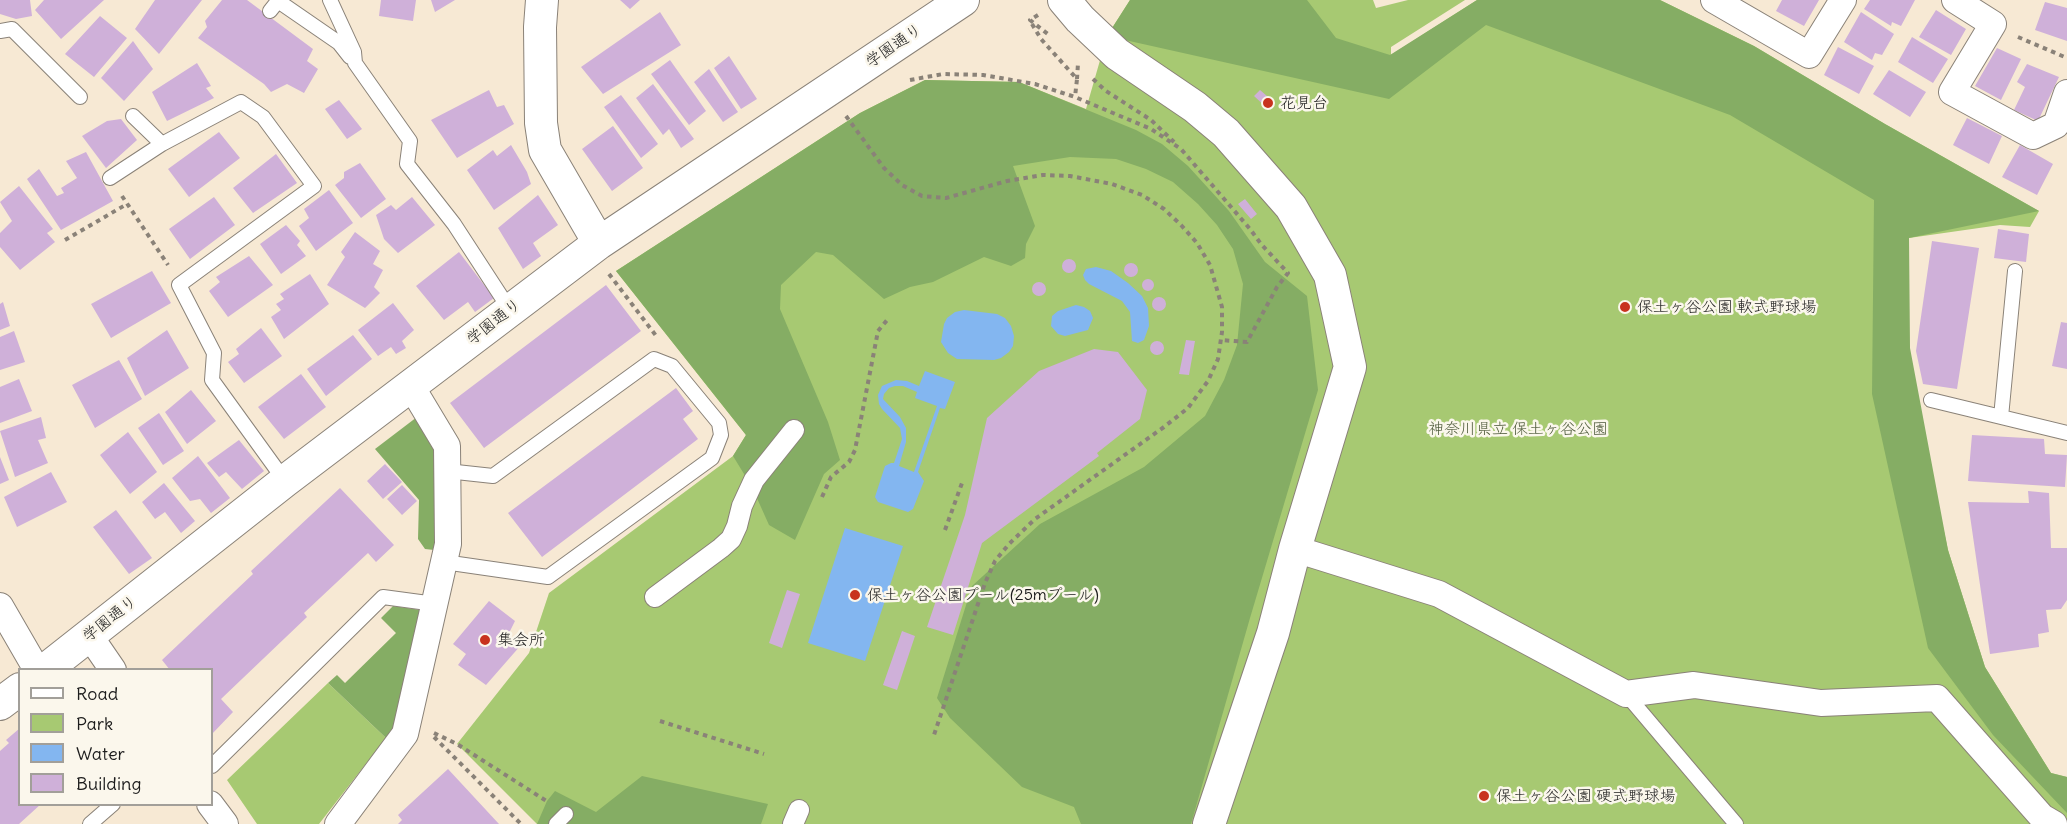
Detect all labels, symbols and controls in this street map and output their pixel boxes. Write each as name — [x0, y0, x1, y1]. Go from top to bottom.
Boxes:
street label: 学園通り — [862, 20, 926, 72]
place label: 花見台 — [1280, 93, 1328, 113]
marker: 花見台 — [1261, 96, 1275, 110]
street label: 学園通り — [463, 295, 525, 349]
place label: 保土ヶ谷公園 軟式野球場 — [1637, 297, 1817, 317]
marker: 保土ヶ谷公園 軟式野球場 — [1618, 300, 1632, 314]
park label: 神奈川県立 保土ヶ谷公園 — [1428, 419, 1608, 439]
place label: 保土ヶ谷公園プール(25mプール) — [867, 585, 1099, 605]
marker: 保土ヶ谷公園プール(25mプール) — [848, 588, 862, 602]
street label: 学園通り — [79, 592, 141, 646]
place label: 集会所 — [497, 630, 545, 650]
marker: 集会所 — [478, 633, 492, 647]
legend — [18, 668, 213, 806]
text: Road — [76, 682, 118, 705]
text: Park — [76, 712, 113, 735]
text: Water — [76, 742, 125, 765]
text: Building — [76, 772, 141, 795]
place label: 保土ヶ谷公園 硬式野球場 — [1496, 786, 1676, 806]
marker: 保土ヶ谷公園 硬式野球場 — [1477, 789, 1491, 803]

